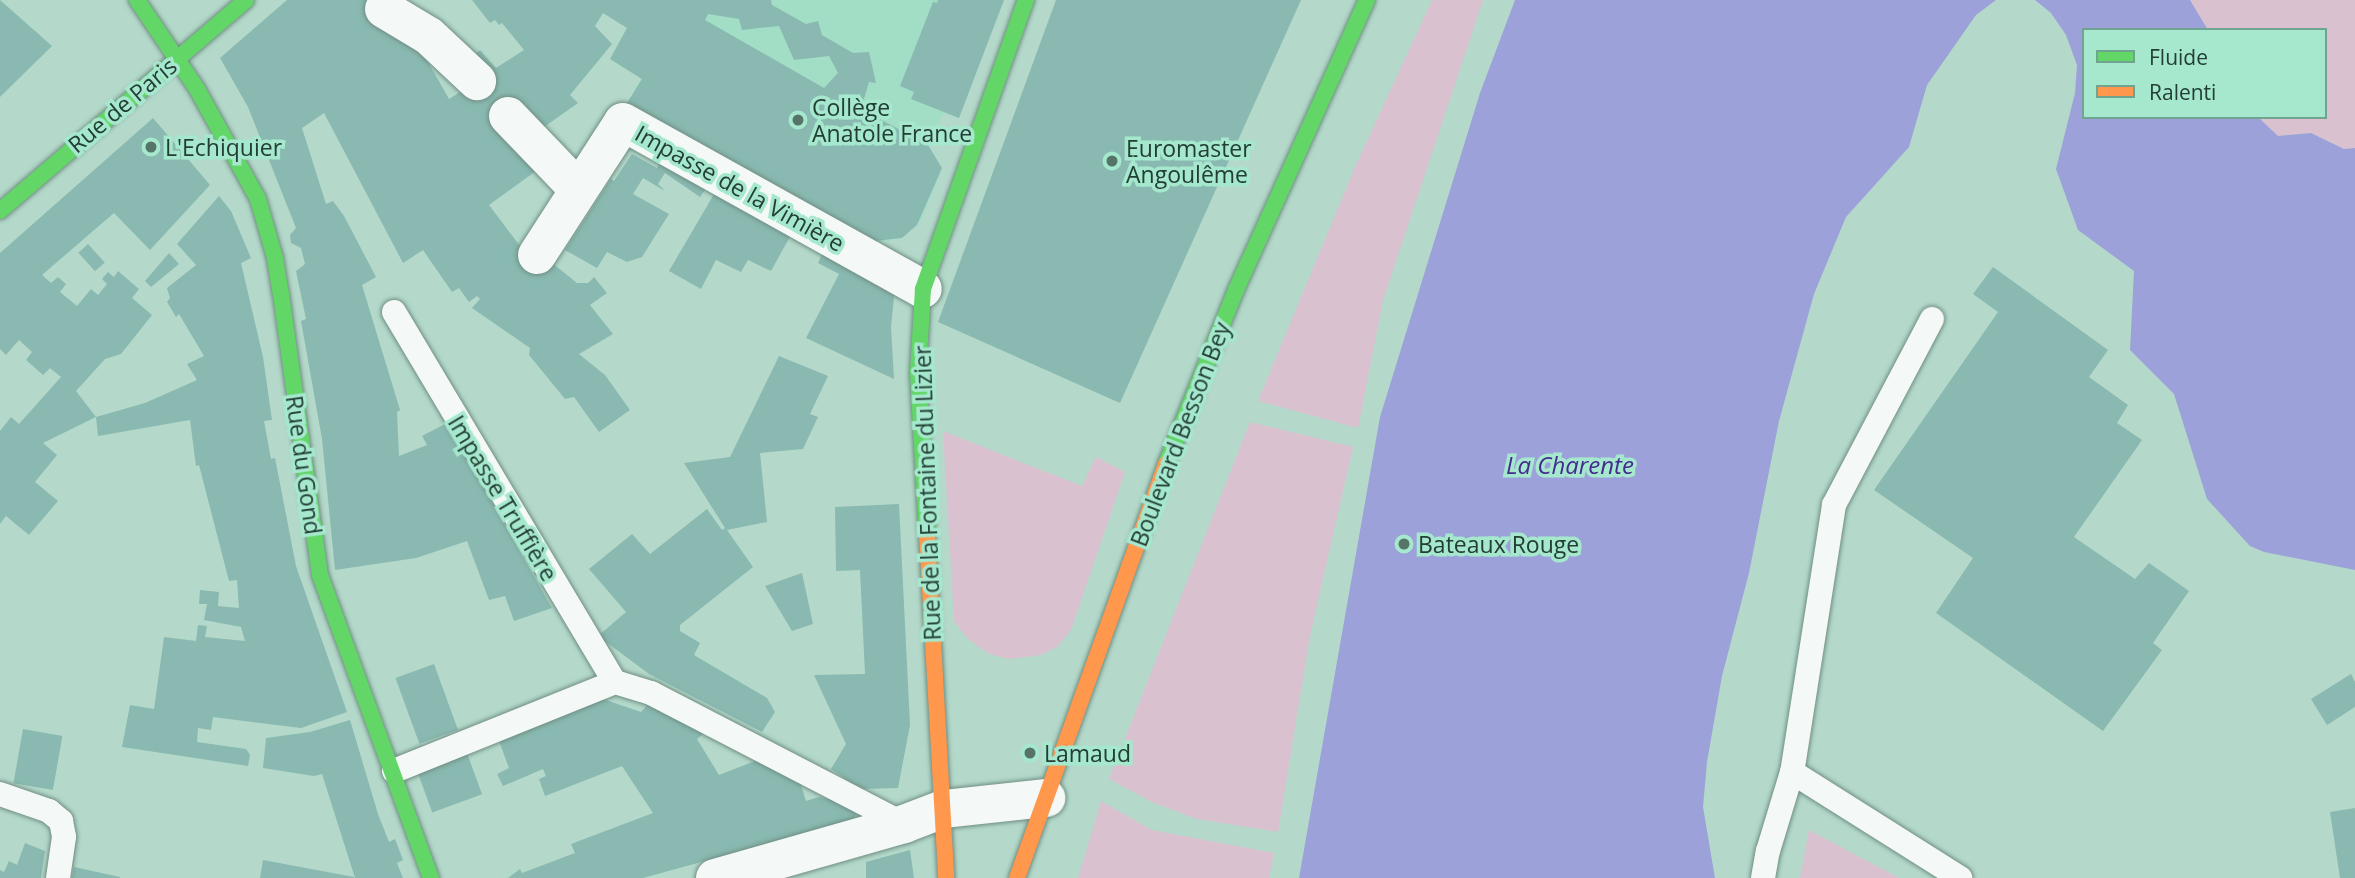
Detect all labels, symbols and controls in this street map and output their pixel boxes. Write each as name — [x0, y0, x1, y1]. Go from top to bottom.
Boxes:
legend — [2082, 28, 2327, 119]
text: Fluide — [2149, 43, 2208, 71]
street label: Rue de Paris — [62, 52, 182, 158]
text: Ralenti — [2149, 78, 2216, 106]
place label: Collège Anatole France — [812, 93, 972, 147]
marker: Collège Anatole France — [790, 112, 806, 128]
street label: Impasse de la Vimière — [631, 119, 849, 257]
place label: L'Echiquier — [165, 133, 282, 161]
place label: Euromaster Angoulême — [1126, 134, 1252, 188]
marker: L'Echiquier — [143, 139, 159, 155]
marker: Euromaster Angoulême — [1104, 153, 1120, 169]
street label: Boulevard Besson Bey — [1124, 318, 1236, 550]
street label: Rue de la Fontaine du Lizier — [908, 345, 946, 641]
street label: Rue du Gond — [281, 394, 327, 536]
street label: Impasse Truffière — [443, 410, 563, 586]
water label: La Charente — [1506, 451, 1634, 479]
place label: Bateaux Rouge — [1418, 530, 1579, 558]
marker: Bateaux Rouge — [1396, 536, 1412, 552]
place label: Lamaud — [1044, 739, 1131, 767]
marker: Lamaud — [1022, 745, 1038, 761]

